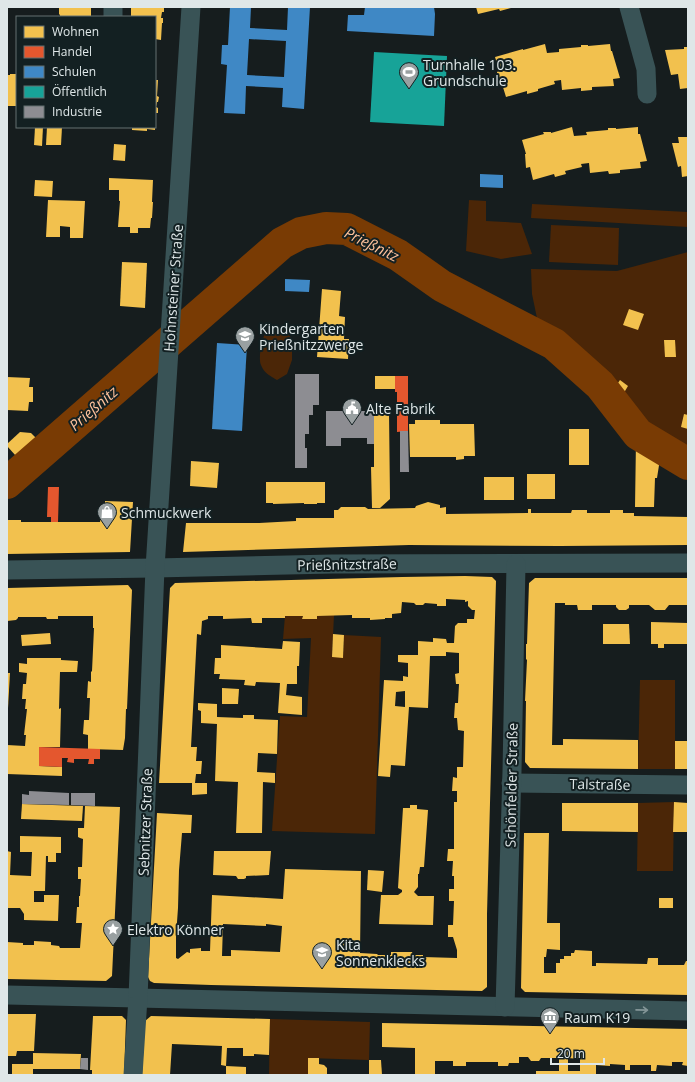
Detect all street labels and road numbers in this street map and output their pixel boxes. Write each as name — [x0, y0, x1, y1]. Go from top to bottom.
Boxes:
street label: Hohnsteiner Straße — [159, 224, 187, 352]
street label: Prießnitzstraße — [297, 554, 397, 574]
street label: Schönfelder Straße — [500, 722, 522, 847]
street label: Sebnitzer Straße — [134, 768, 156, 876]
street label: Talstraße — [569, 774, 631, 794]

